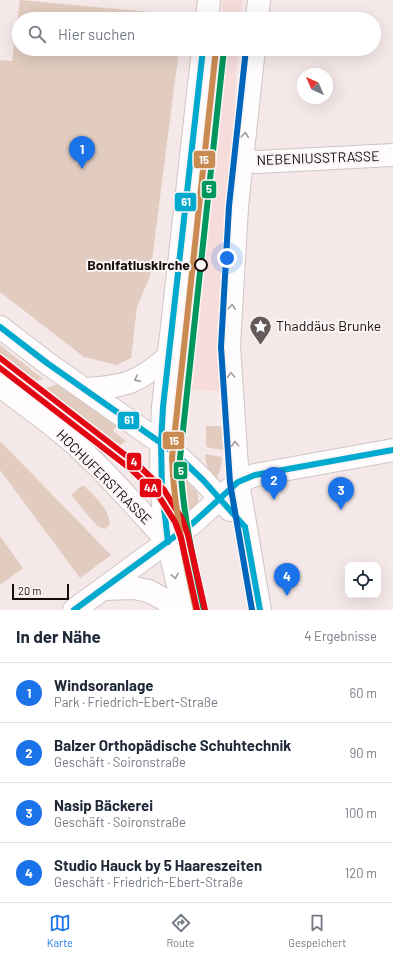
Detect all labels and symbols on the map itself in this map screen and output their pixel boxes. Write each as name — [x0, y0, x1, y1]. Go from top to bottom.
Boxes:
north arrow — [297, 68, 333, 104]
one-way arrow — [241, 132, 250, 138]
pin: 1 — [69, 136, 95, 169]
street label: NEBENIUSSTRASSE — [256, 147, 380, 168]
line badge: 15 — [193, 150, 216, 169]
text: 15 — [199, 153, 209, 166]
line badge: 5 — [201, 180, 217, 199]
text: 5 — [206, 182, 212, 195]
line badge: 61 — [174, 192, 197, 212]
text: 61 — [181, 195, 191, 208]
your location — [217, 248, 237, 268]
place label: Bonifatiuskirche — [87, 256, 190, 273]
marker: Bonifatiuskirche — [194, 258, 208, 272]
one-way arrow — [227, 304, 236, 310]
place icon: Thaddäus Brunke — [247, 313, 273, 346]
place label: Thaddäus Brunke — [276, 317, 381, 334]
one-way arrow — [227, 372, 235, 378]
one-way arrow — [134, 374, 141, 382]
line badge: 61 — [117, 411, 140, 430]
text: 61 — [124, 413, 134, 426]
street label: HOCHUFERSTRASSE — [53, 426, 155, 528]
line badge: 15 — [162, 431, 185, 450]
text: 15 — [169, 434, 179, 447]
one-way arrow — [231, 441, 240, 447]
line badge: 4 — [126, 452, 142, 471]
text: 4 — [131, 455, 138, 468]
line badge: 5 — [173, 461, 188, 480]
text: 5 — [178, 464, 184, 477]
pin: 2 — [261, 467, 287, 500]
pin: 3 — [328, 477, 354, 510]
line badge: 4A — [139, 478, 162, 498]
text: 4A — [144, 481, 159, 494]
pin: 4 — [274, 563, 300, 596]
one-way arrow — [171, 573, 179, 579]
scale bar — [12, 582, 69, 601]

